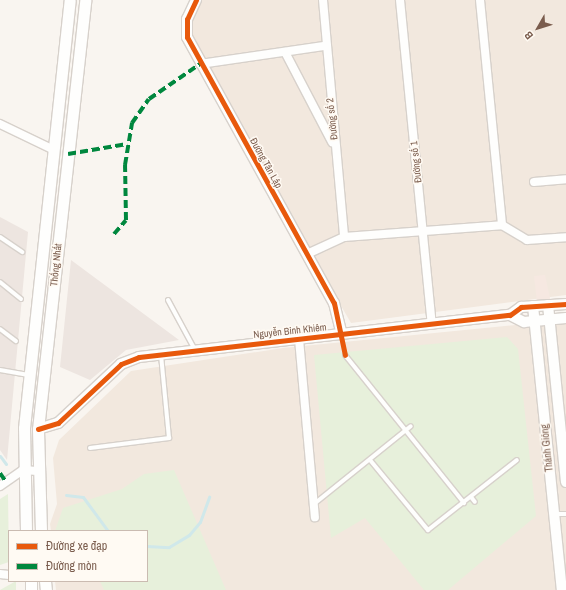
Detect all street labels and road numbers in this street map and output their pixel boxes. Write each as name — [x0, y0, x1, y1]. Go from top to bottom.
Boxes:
street label: Đường số 2 — [324, 98, 340, 140]
street label: Đường Tân Lập — [247, 136, 285, 190]
street label: Đường số 1 — [408, 141, 424, 183]
street label: Thống Nhất — [48, 243, 64, 287]
street label: Nguyễn Bỉnh Khiêm — [253, 321, 327, 341]
street label: Thánh Gióng — [539, 424, 555, 472]

